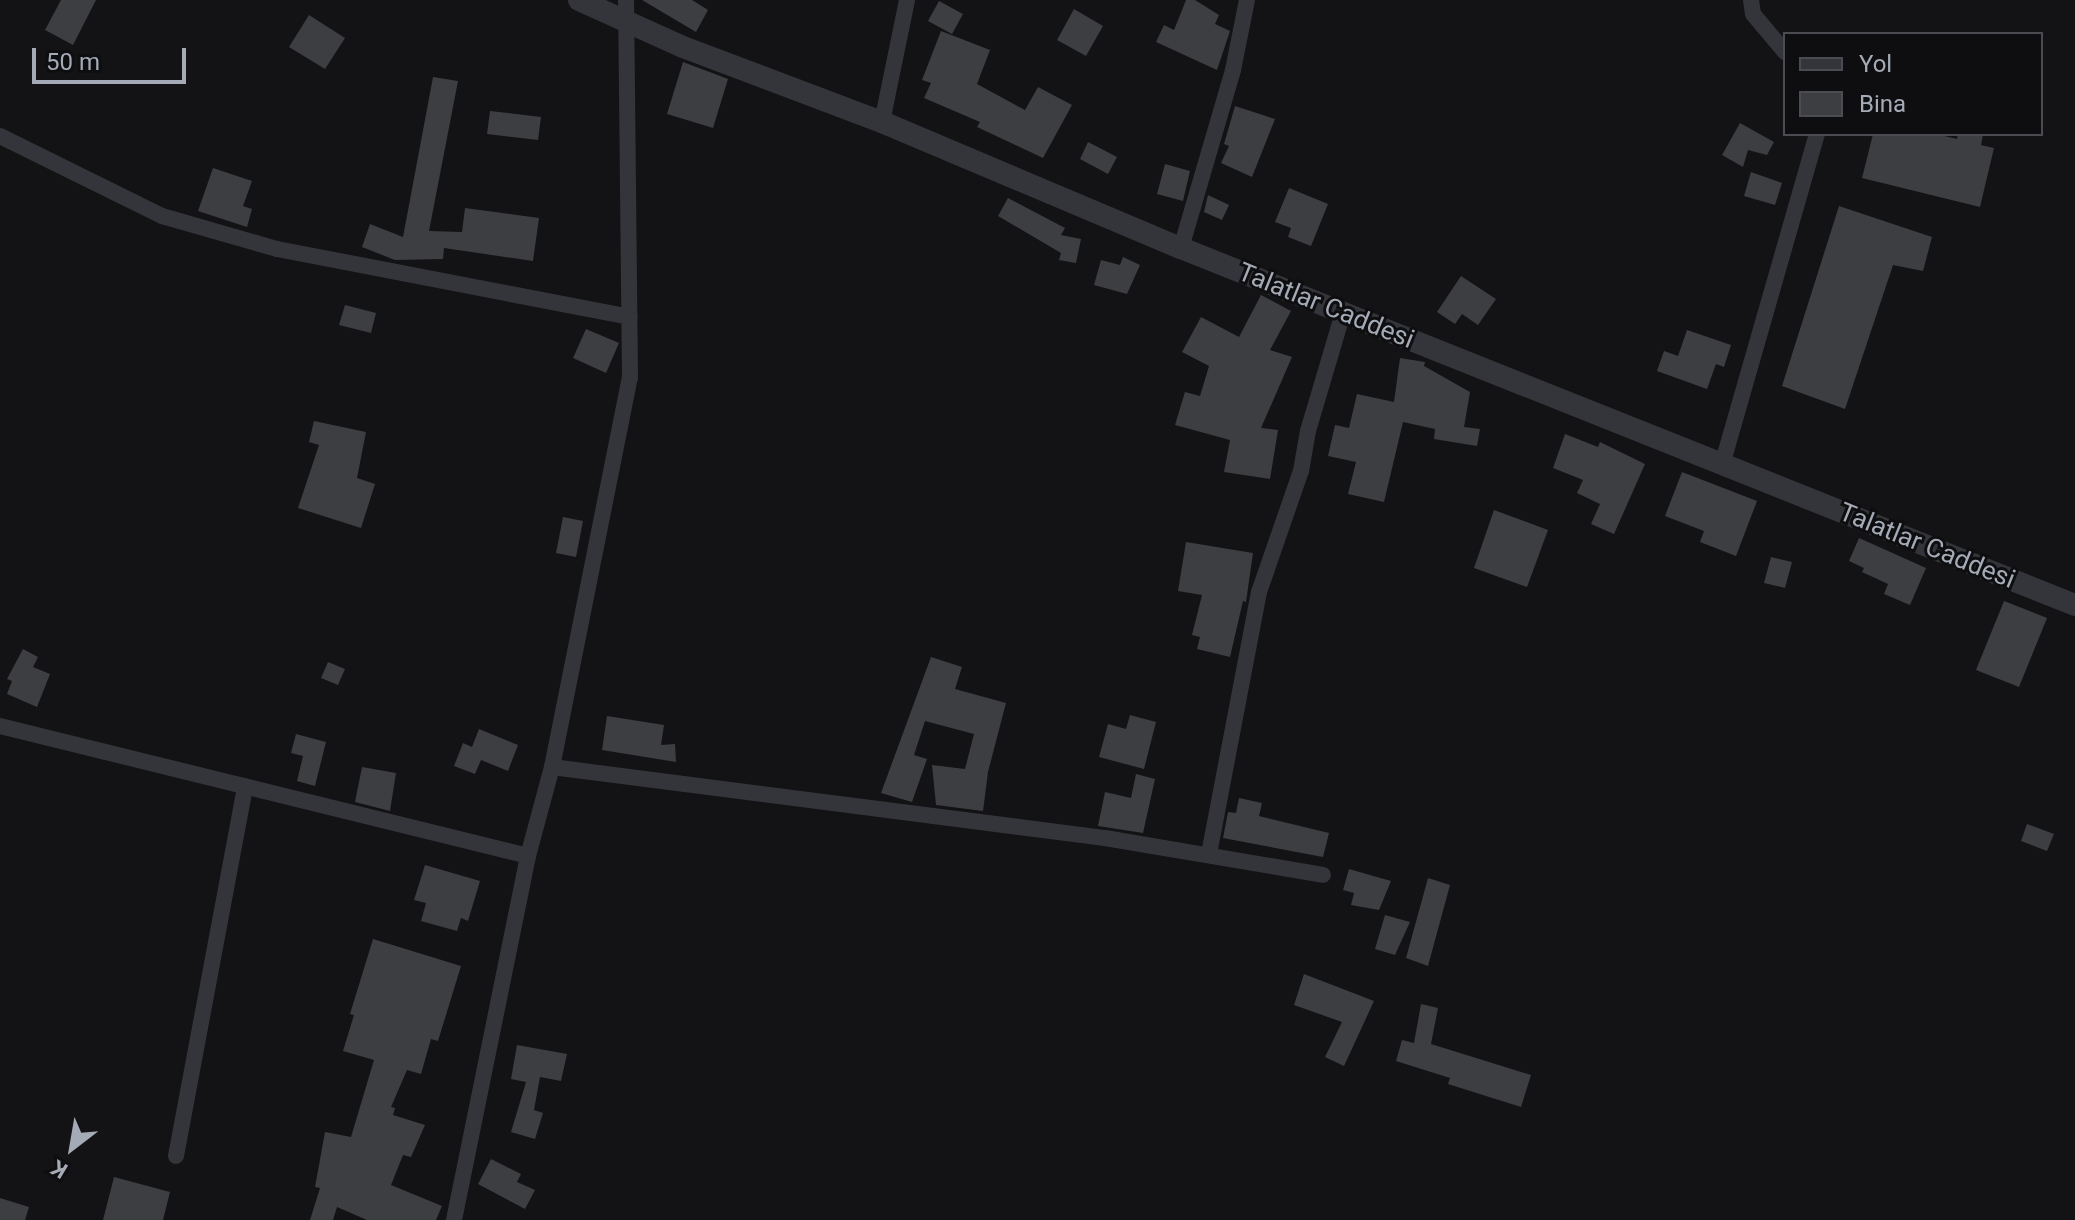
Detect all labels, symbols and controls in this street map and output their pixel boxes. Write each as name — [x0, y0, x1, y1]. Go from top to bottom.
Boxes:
scale bar — [36, 32, 190, 82]
legend — [1783, 32, 2043, 136]
text: 50 m — [46, 48, 100, 76]
text: Yol — [1859, 50, 1892, 78]
text: Bina — [1859, 90, 1906, 118]
street label: Talatlar Caddesi — [1234, 257, 1418, 355]
street label: Talatlar Caddesi — [1835, 497, 2019, 595]
north arrow — [32, 1108, 112, 1188]
text: K — [47, 1155, 72, 1183]

